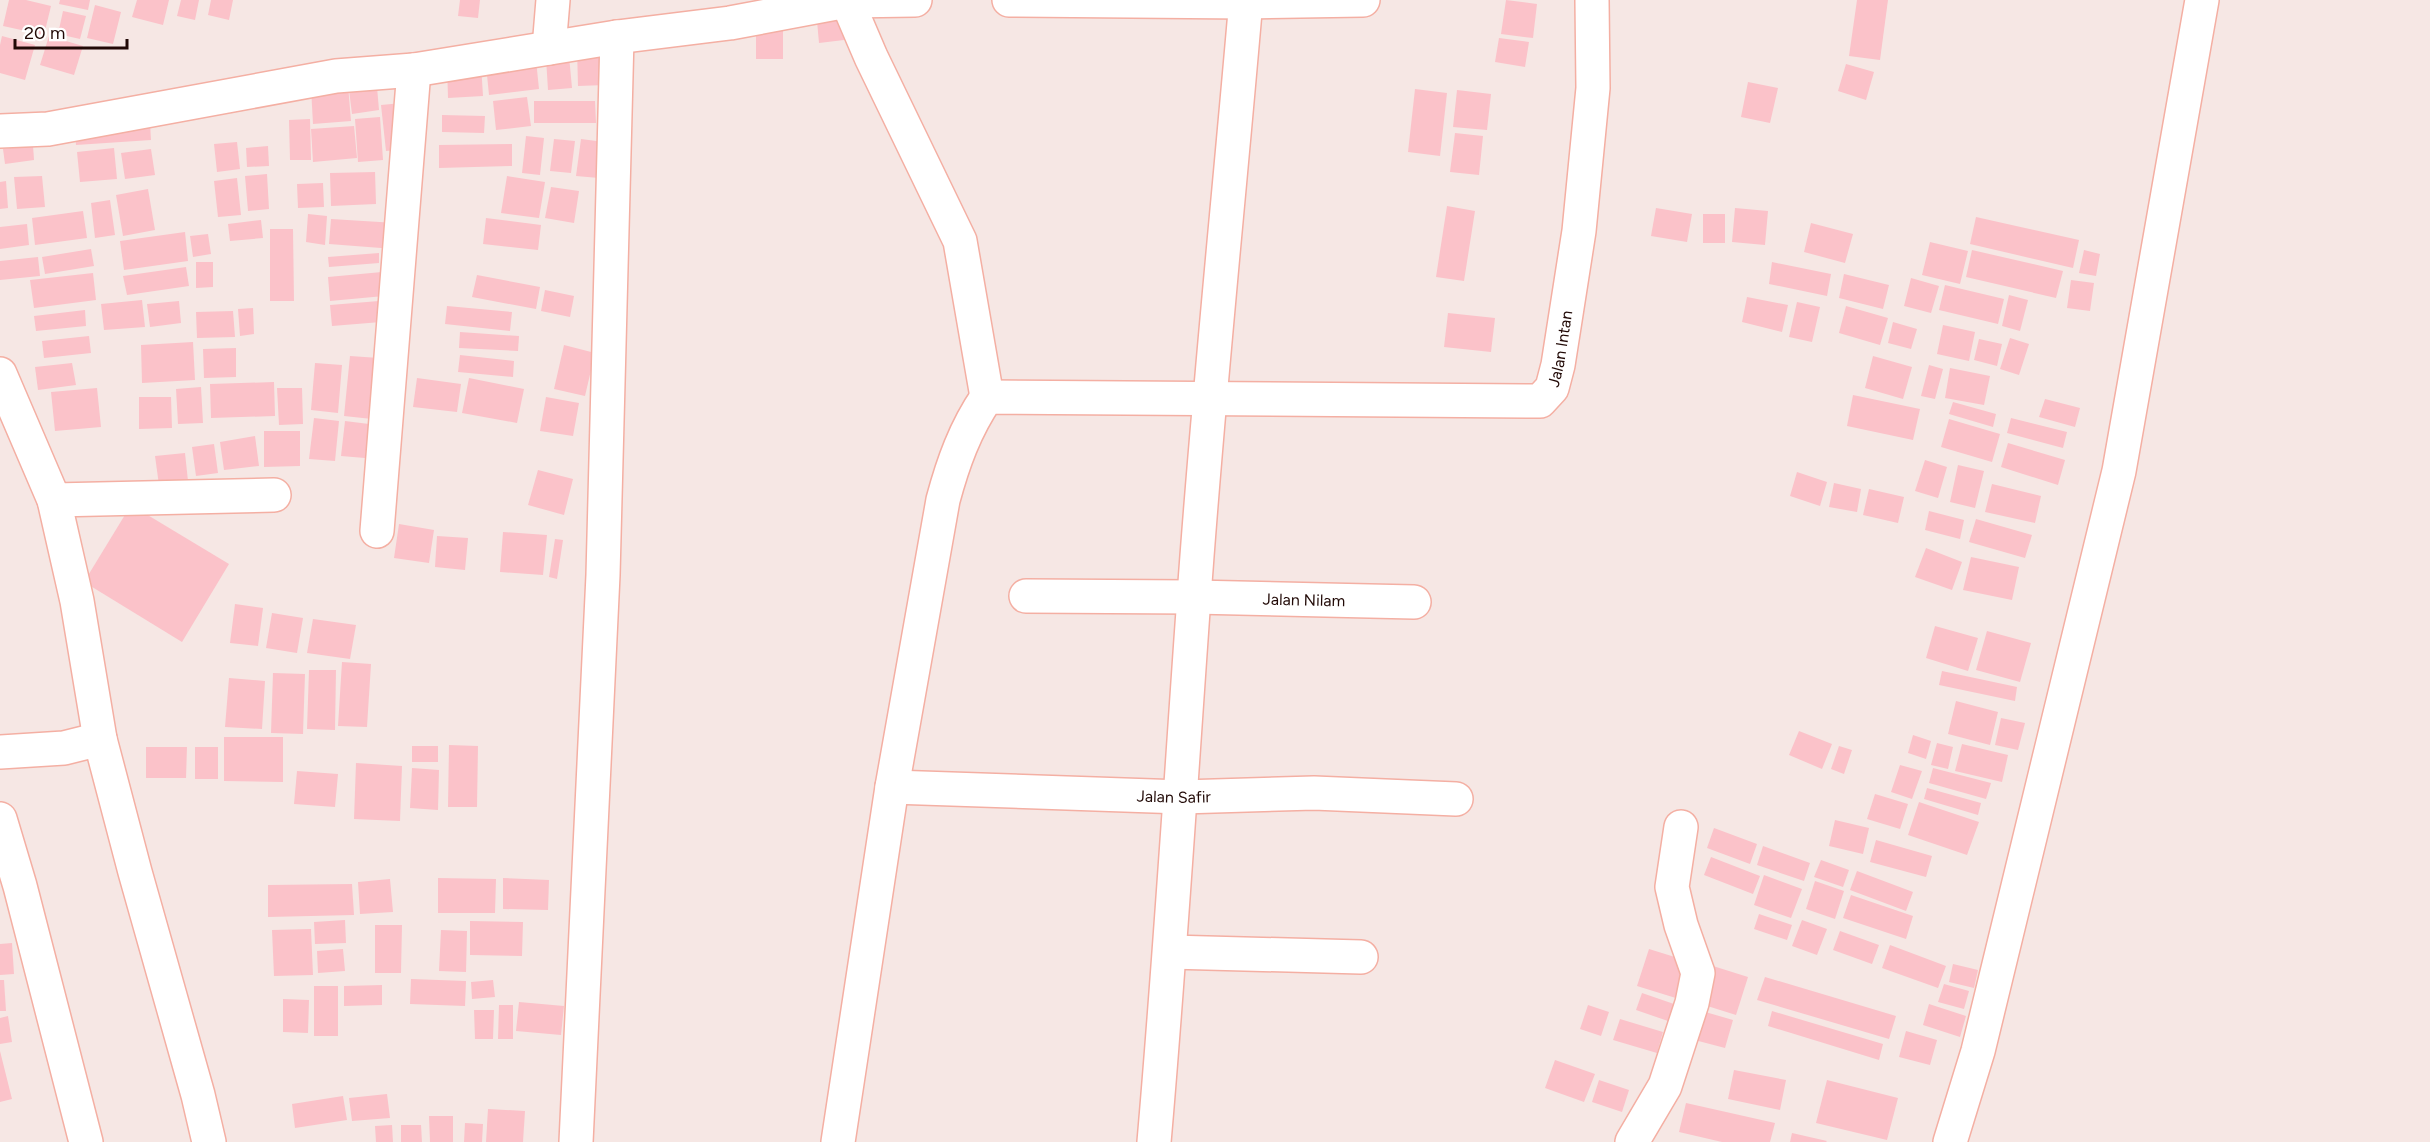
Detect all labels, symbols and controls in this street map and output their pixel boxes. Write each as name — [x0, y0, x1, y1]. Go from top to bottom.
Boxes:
scale bar — [15, 12, 128, 50]
text: 20 m — [24, 22, 65, 44]
street label: Jalan Intan — [1544, 309, 1576, 389]
street label: Jalan Nilam — [1263, 590, 1345, 610]
street label: Jalan Safir — [1136, 786, 1212, 807]

